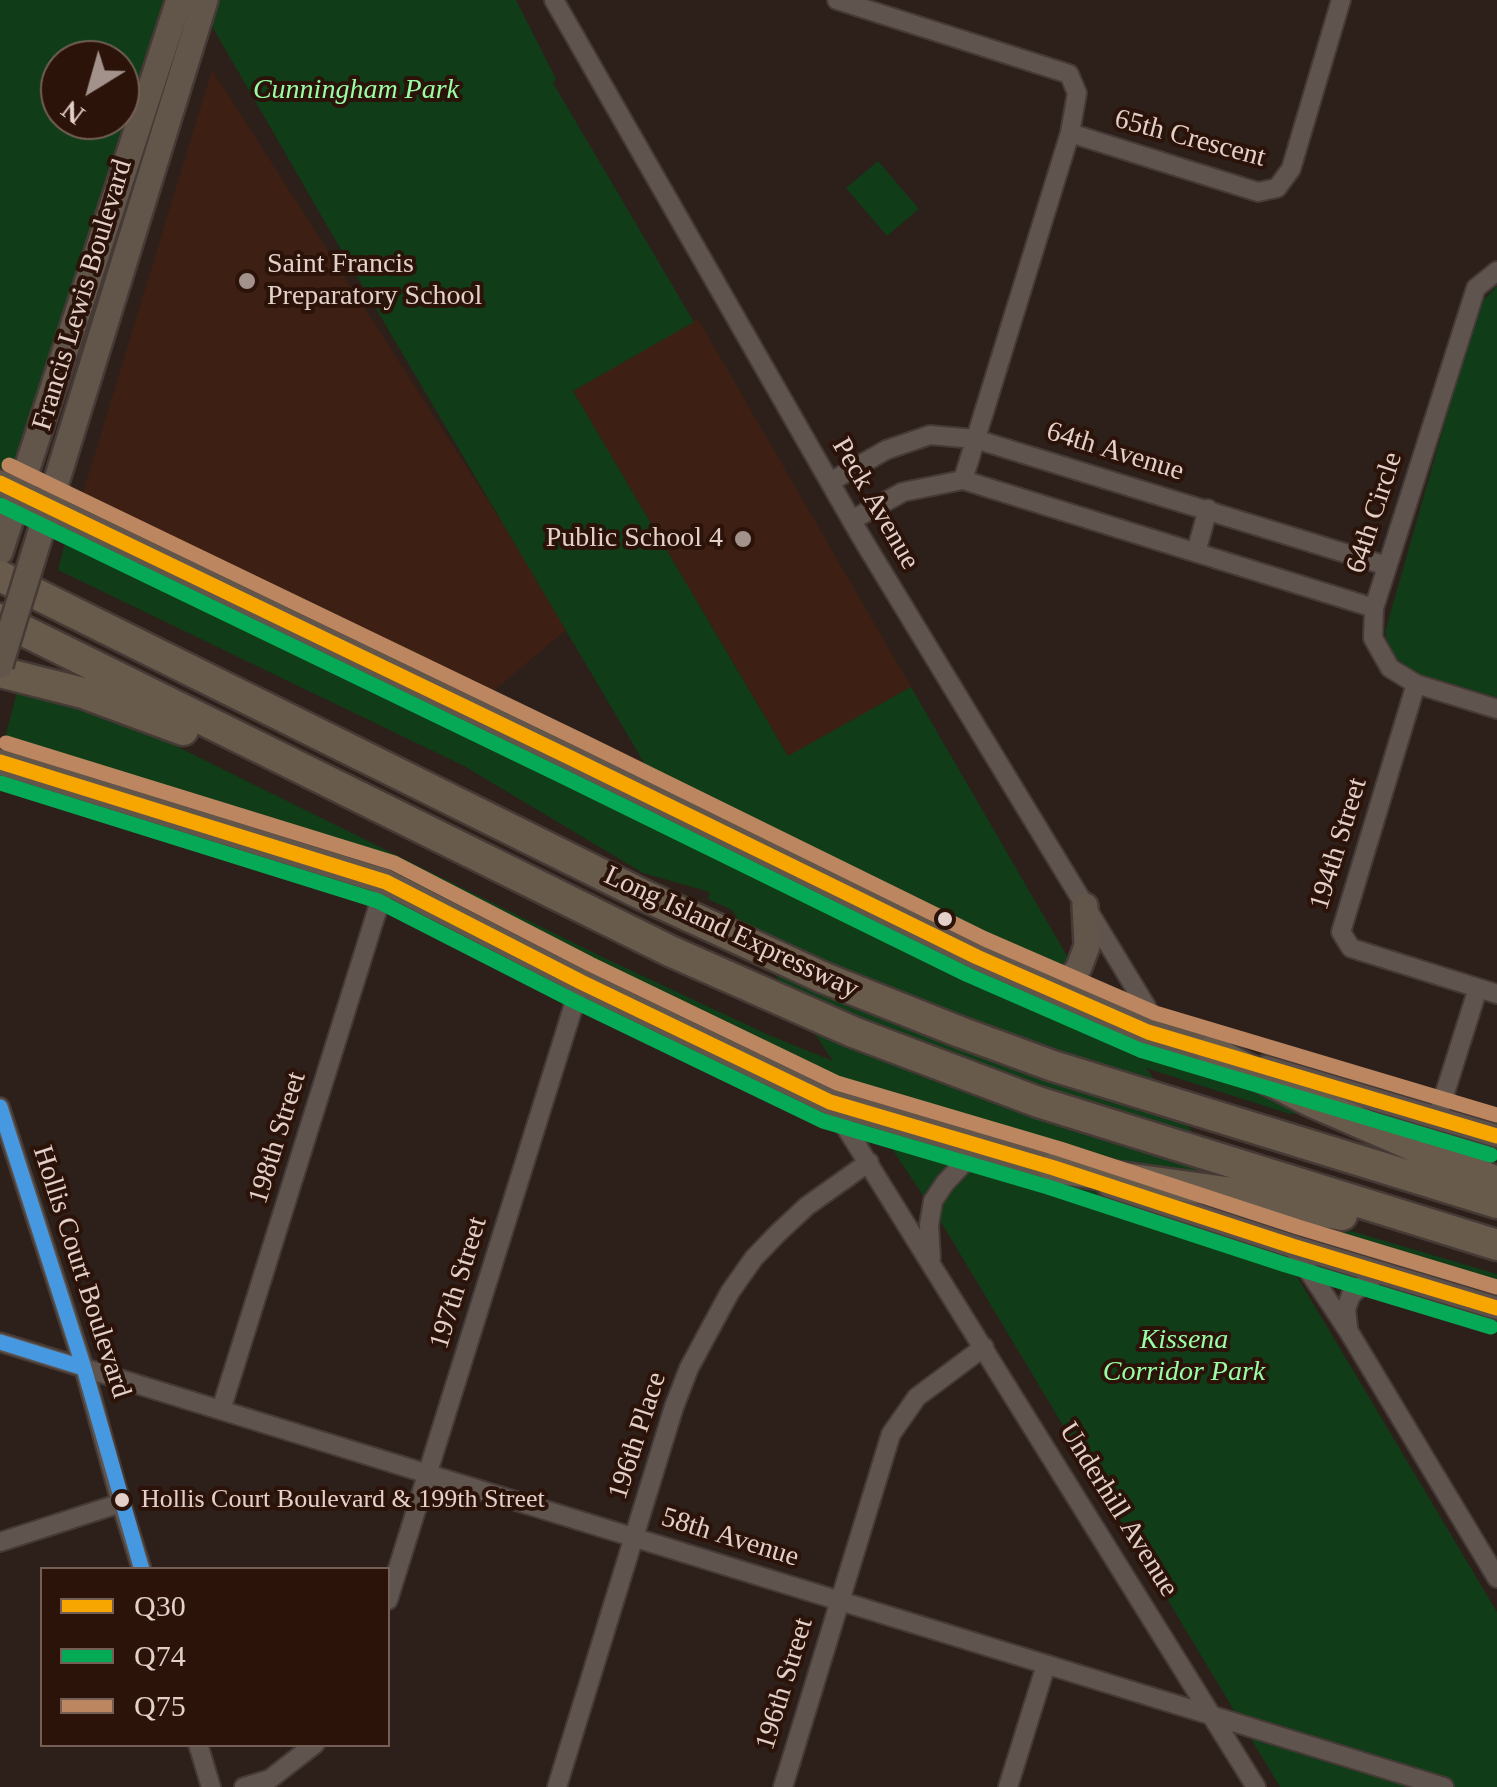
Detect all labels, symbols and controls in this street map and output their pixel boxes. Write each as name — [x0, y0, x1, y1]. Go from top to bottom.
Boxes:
north arrow — [40, 40, 140, 140]
park label: Cunningham Park — [253, 74, 459, 108]
text: N — [55, 94, 90, 131]
street label: 65th Crescent — [1111, 103, 1269, 175]
street label: Francis Lewis Boulevard — [26, 155, 140, 435]
place label: Saint Francis Preparatory School — [267, 248, 482, 314]
marker: Saint Francis Preparatory School — [236, 270, 258, 292]
street label: 64th Avenue — [1042, 415, 1188, 489]
street label: Peck Avenue — [824, 432, 926, 576]
street label: 64th Circle — [1340, 448, 1410, 578]
place label: Public School 4 — [546, 522, 723, 556]
marker: Public School 4 — [732, 528, 754, 550]
street label: 194th Street — [1303, 774, 1375, 914]
street label: Long Island Expressway — [598, 859, 864, 1007]
unlabelled marker — [935, 909, 955, 929]
street label: 198th Street — [242, 1068, 314, 1208]
street label: Hollis Court Boulevard — [24, 1142, 138, 1402]
street label: 197th Street — [423, 1213, 495, 1353]
park label: Kissena Corridor Park — [1103, 1324, 1265, 1390]
street label: 196th Place — [602, 1368, 674, 1504]
street label: Underhill Avenue — [1051, 1417, 1185, 1603]
place label: Hollis Court Boulevard & 199th Street — [141, 1484, 545, 1516]
marker: Hollis Court Boulevard & 199th Street — [112, 1490, 132, 1510]
street label: 58th Avenue — [657, 1501, 803, 1575]
legend — [40, 1567, 390, 1747]
text: Q30 — [134, 1589, 186, 1622]
street label: 196th Street — [749, 1614, 821, 1754]
text: Q74 — [134, 1639, 186, 1672]
text: Q75 — [134, 1689, 186, 1722]

